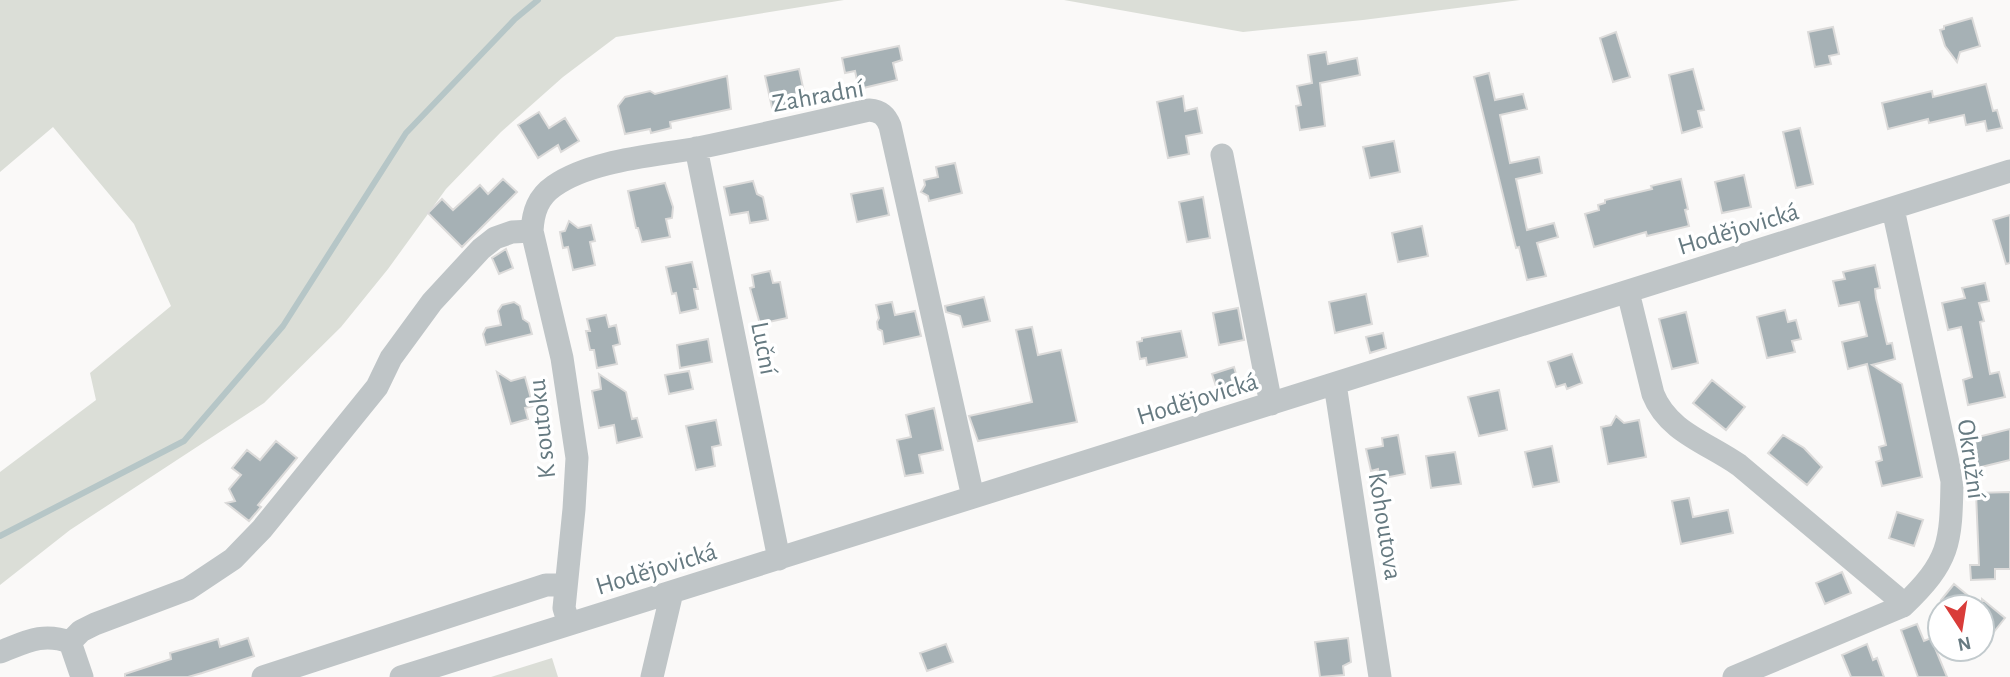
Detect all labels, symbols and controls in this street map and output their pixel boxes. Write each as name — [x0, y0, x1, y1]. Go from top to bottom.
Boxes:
street label: Zahradní — [770, 75, 867, 117]
street label: Hodějovická — [1675, 198, 1802, 260]
street label: Luční — [746, 319, 782, 378]
street label: Hodějovická — [1134, 368, 1261, 430]
street label: K soutoku — [524, 378, 560, 480]
street label: Okružní — [1953, 417, 1990, 501]
street label: Kohoutova — [1364, 470, 1406, 582]
street label: Hodějovická — [593, 538, 720, 600]
north arrow — [1926, 593, 1996, 663]
text: N — [1956, 632, 1973, 654]

